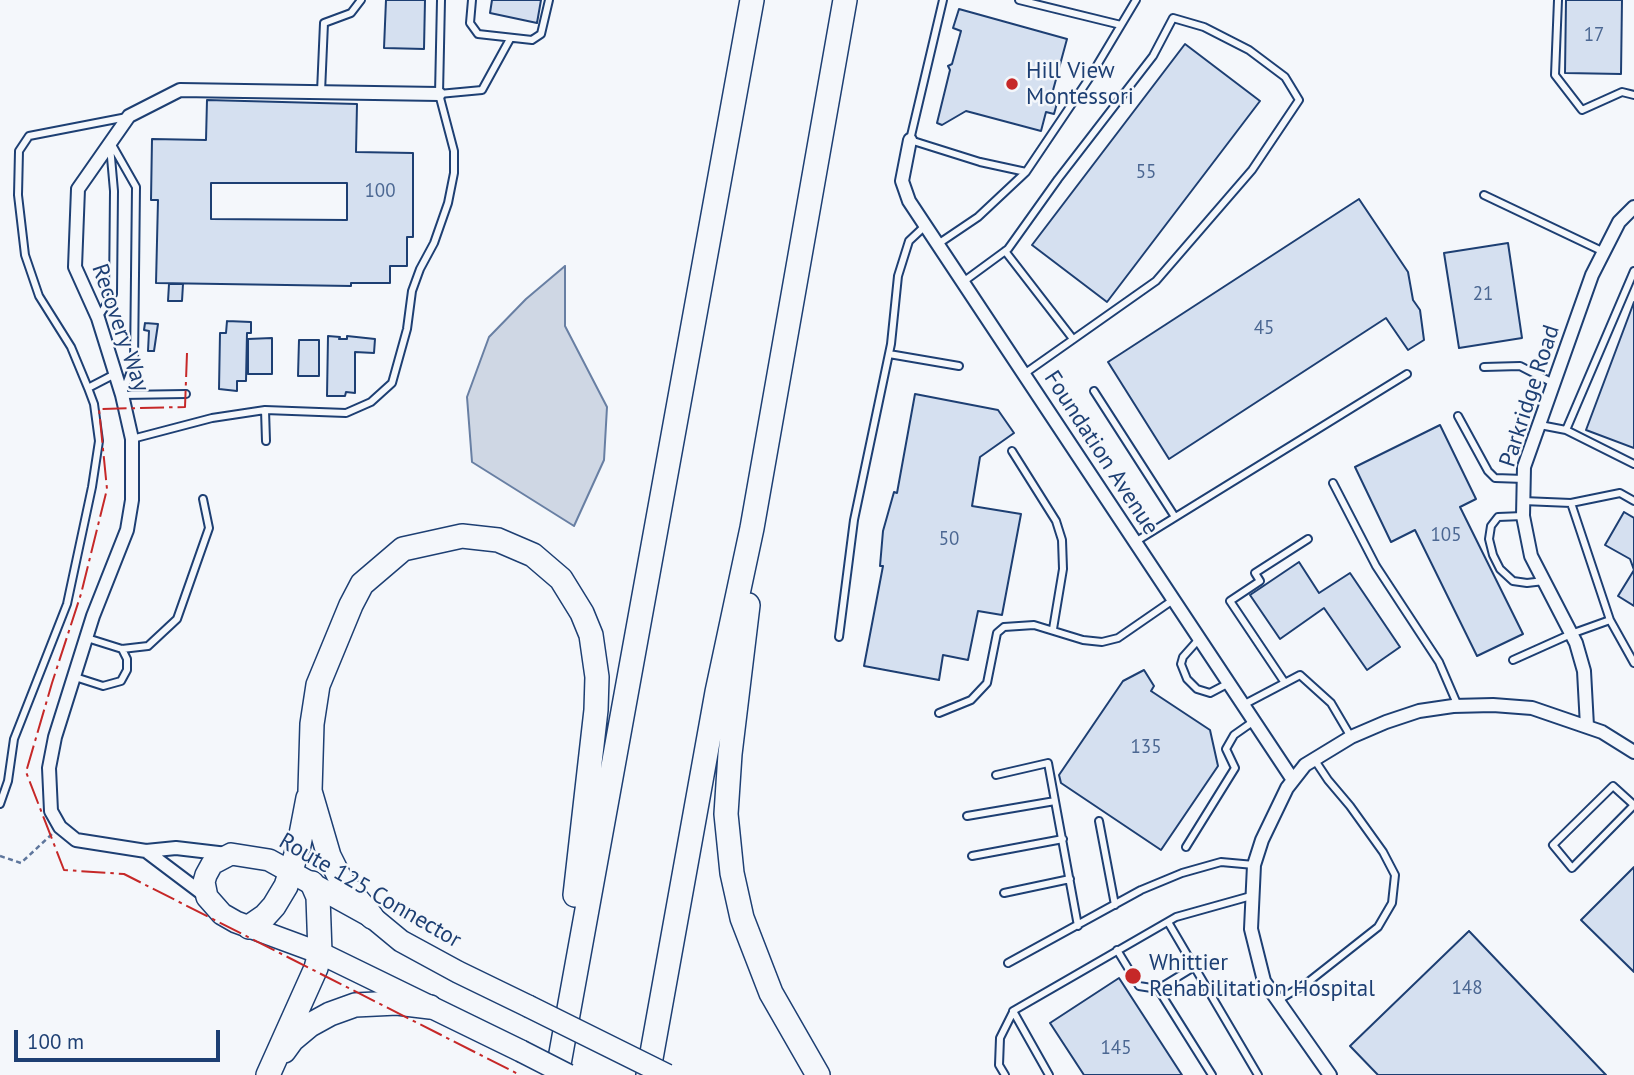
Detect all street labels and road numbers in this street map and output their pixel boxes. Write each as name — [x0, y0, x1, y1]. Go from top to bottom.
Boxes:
street label: Recovery Way — [85, 260, 155, 396]
street label: Parkridge Road — [1494, 322, 1566, 470]
street label: Foundation Avenue — [1038, 366, 1164, 540]
street label: Route 125 Connector — [274, 828, 466, 954]

